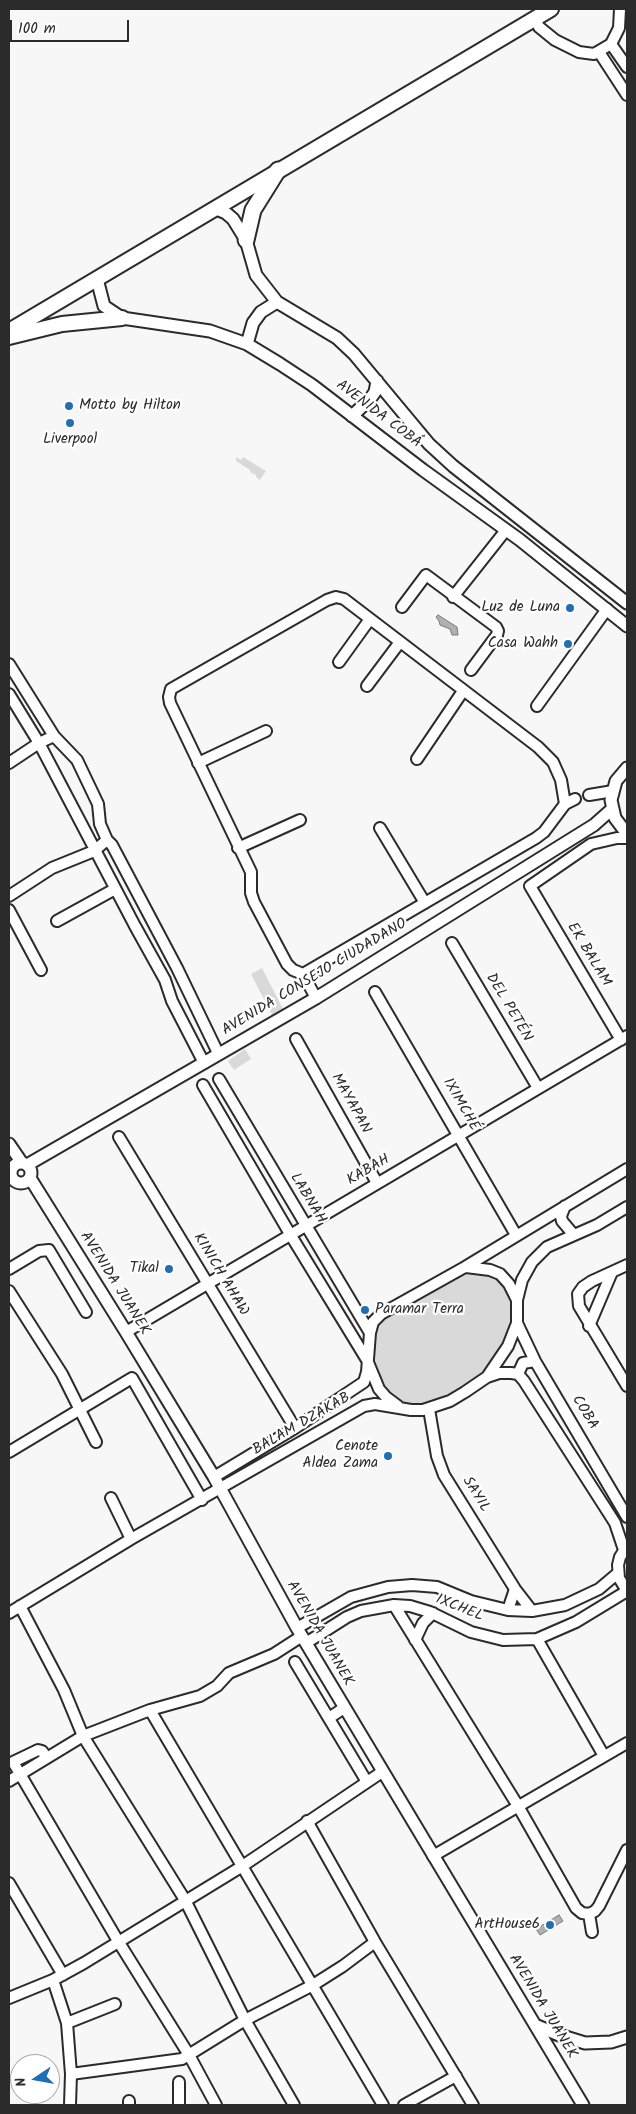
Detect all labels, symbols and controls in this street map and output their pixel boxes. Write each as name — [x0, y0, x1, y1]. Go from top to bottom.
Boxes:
scale bar — [12, 10, 131, 42]
text: 100 m — [18, 17, 56, 41]
street label: AVENIDA COBÁ — [332, 377, 424, 453]
place label: Motto by Hilton — [79, 397, 181, 415]
marker: Motto by Hilton — [63, 400, 75, 412]
marker: Liverpool — [64, 417, 76, 429]
place label: Liverpool — [43, 431, 97, 449]
place label: Luz de Luna — [481, 599, 560, 617]
marker: Luz de Luna — [564, 602, 576, 614]
place label: Casa Wahh — [488, 635, 558, 653]
marker: Casa Wahh — [562, 638, 574, 650]
street label: AVENIDA CONSEJO CIUDADANO — [219, 916, 411, 1040]
street label: EK BALAM — [562, 920, 614, 990]
street label: DEL PETÉN — [481, 971, 535, 1045]
street label: MAYAPAN — [326, 1071, 374, 1137]
street label: IXIMCHÉ — [438, 1075, 482, 1135]
street label: KABAH — [344, 1152, 394, 1190]
street label: LABNAH — [285, 1170, 329, 1228]
street label: AVENIDA JUANEK — [75, 1229, 153, 1339]
street label: KINICH AHAW — [188, 1230, 252, 1320]
place label: Tikal — [130, 1260, 159, 1278]
marker: Tikal — [163, 1263, 175, 1275]
place label: Paramar Terra — [375, 1301, 464, 1319]
marker: Paramar Terra — [359, 1304, 371, 1316]
street label: BALAM DZAKAB — [250, 1390, 354, 1460]
street label: COBA — [567, 1393, 601, 1433]
place label: Cenote Aldea Zama — [303, 1438, 378, 1473]
marker: Cenote Aldea Zama — [382, 1450, 394, 1462]
street label: SAYIL — [457, 1474, 493, 1516]
street label: AVENIDA JUANEK — [282, 1578, 356, 1690]
street label: IXCHEL — [432, 1591, 486, 1627]
place label: ArtHouse6 — [475, 1916, 540, 1934]
marker: ArtHouse6 — [544, 1919, 556, 1931]
street label: AVENIDA JUANEK — [504, 1952, 580, 2062]
north arrow — [10, 2054, 60, 2104]
text: N — [10, 2075, 33, 2089]

